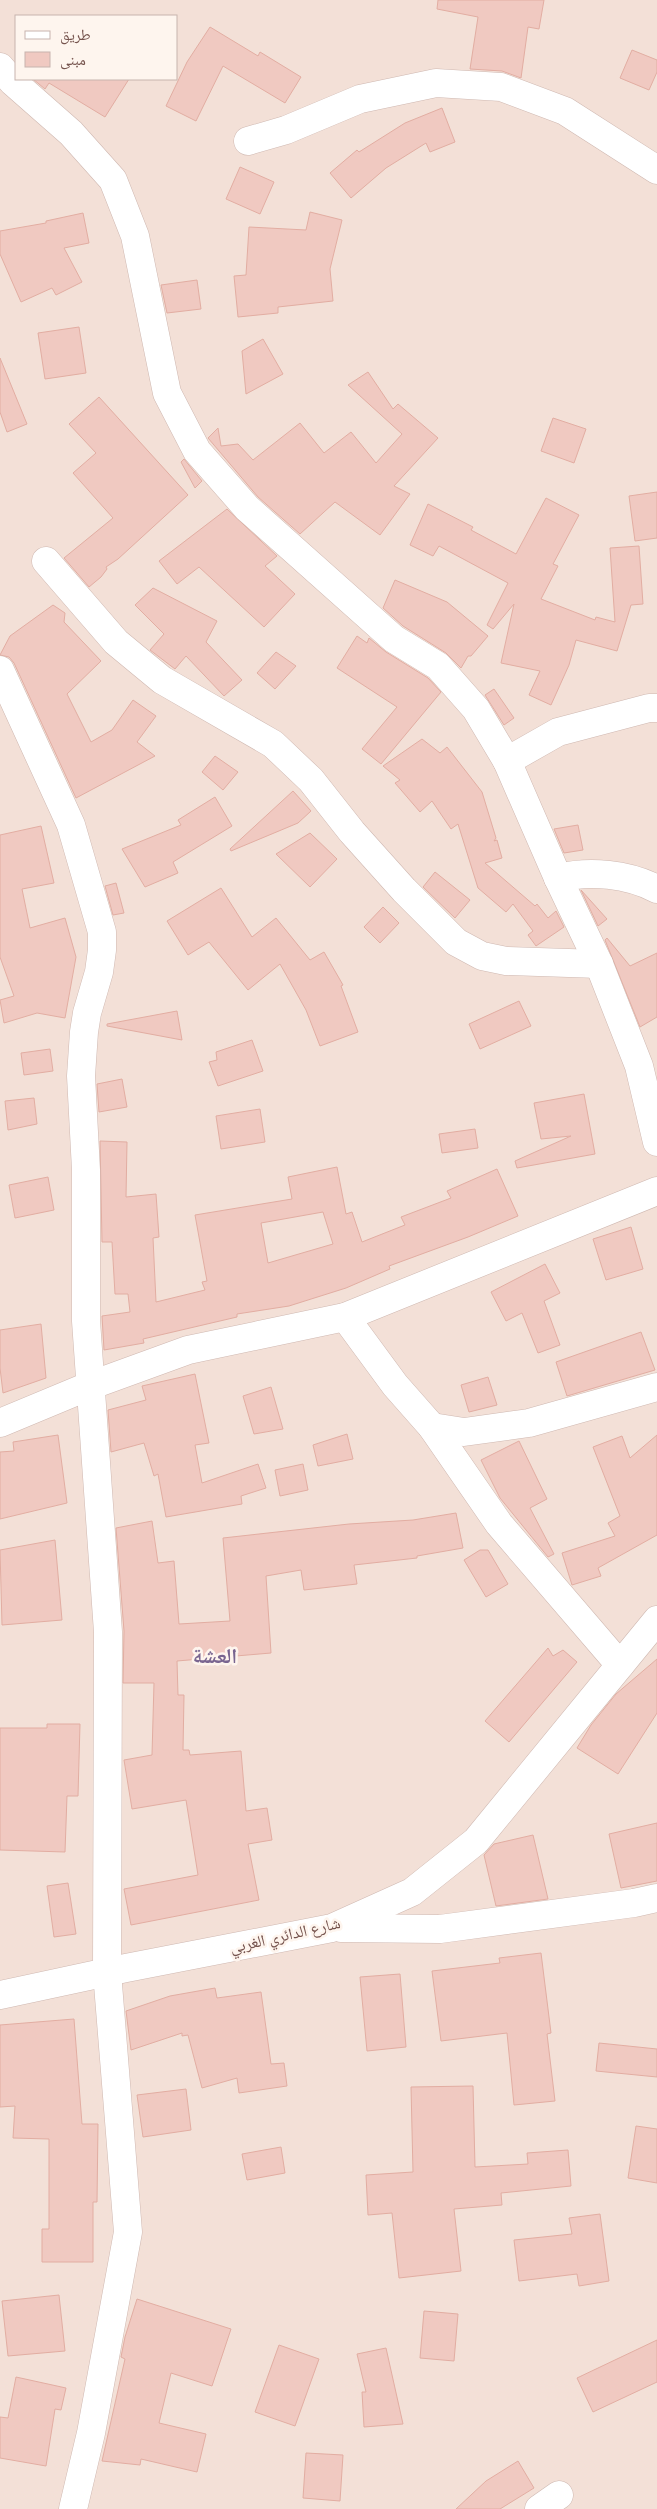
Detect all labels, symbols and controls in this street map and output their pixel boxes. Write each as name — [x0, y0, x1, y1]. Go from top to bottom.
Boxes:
legend — [15, 15, 178, 80]
text: طريق — [60, 26, 91, 45]
text: مبنى — [60, 51, 86, 70]
district label: العشة — [193, 1644, 237, 1668]
street label: شارع الدائري الغربي — [228, 1913, 343, 1960]

